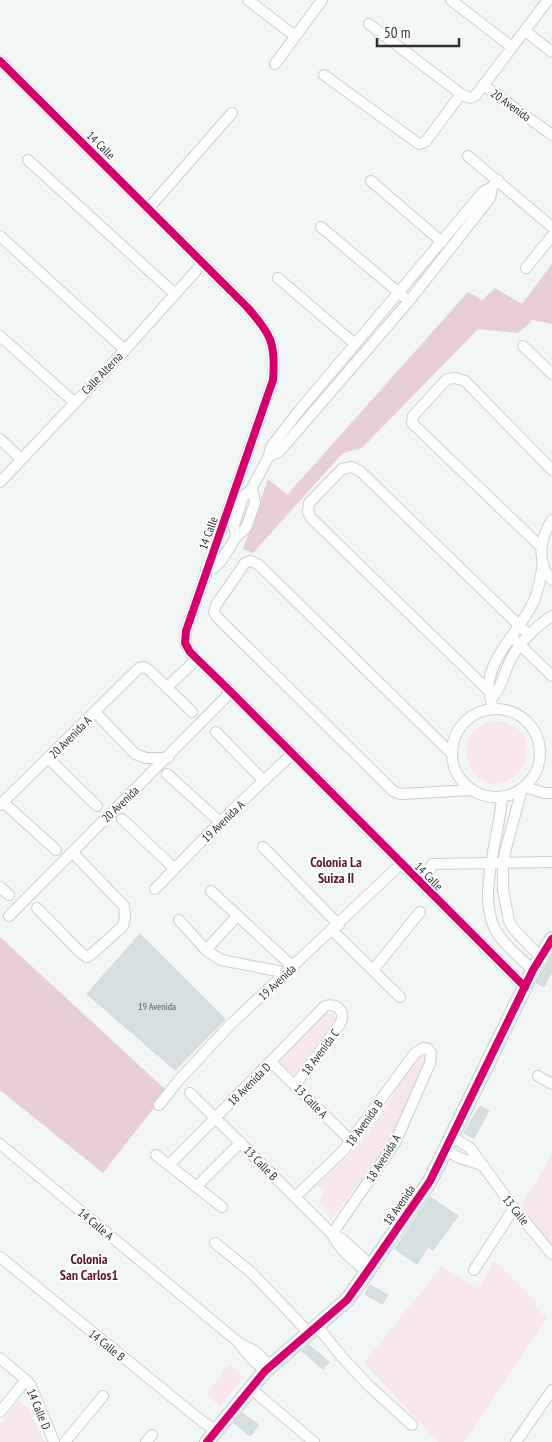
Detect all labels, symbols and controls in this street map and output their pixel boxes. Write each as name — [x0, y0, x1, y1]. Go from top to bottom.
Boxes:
scale bar — [377, 15, 460, 47]
text: 50 m — [384, 23, 410, 42]
street label: 20 Avenida — [488, 85, 534, 125]
street label: 14 Calle — [84, 128, 118, 162]
street label: Calle Alterna — [78, 349, 126, 397]
street label: 14 Calle — [195, 514, 221, 552]
street label: 20 Avenida A — [46, 712, 95, 761]
street label: 20 Avenida — [98, 783, 142, 825]
street label: 19 Avenida A — [198, 797, 248, 845]
district label: Colonia La Suiza II — [310, 853, 362, 887]
street label: 14 Calle — [412, 859, 446, 893]
street label: 19 Avenida — [255, 961, 299, 1003]
house number: 19 Avenida — [138, 1000, 176, 1013]
street label: 18 Avenida C — [298, 1026, 342, 1078]
street label: 18 Avenida D — [224, 1059, 274, 1109]
street label: 13 Calle A — [291, 1081, 331, 1122]
street label: 18 Avenida B — [342, 1096, 386, 1149]
street label: 18 Avenida A — [362, 1131, 404, 1185]
street label: 13 Calle B — [241, 1143, 281, 1184]
street label: 18 Avenida — [380, 1182, 418, 1228]
street label: 13 Calle — [500, 1192, 532, 1228]
street label: 14 Calle A — [75, 1205, 117, 1243]
district label: Colonia San Carlos1 — [60, 1250, 118, 1284]
street label: 14 Calle B — [86, 1326, 128, 1364]
street label: 14 Calle D — [24, 1386, 54, 1432]

